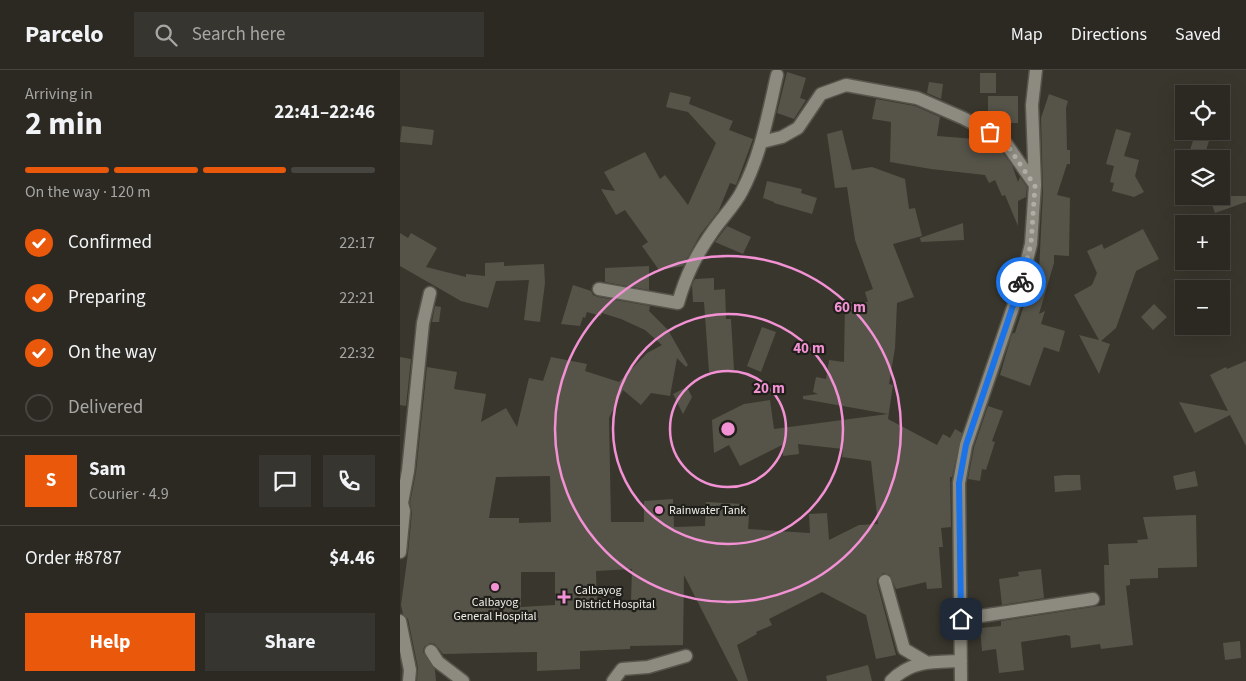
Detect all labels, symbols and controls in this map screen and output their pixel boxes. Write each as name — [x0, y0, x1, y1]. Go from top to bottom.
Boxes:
search box — [134, 12, 484, 57]
text: Parcelo — [25, 17, 104, 52]
icon: search — [152, 21, 180, 49]
text: Search here — [192, 21, 285, 48]
text: Map — [1011, 22, 1043, 47]
text: Directions — [1071, 22, 1147, 47]
text: Saved — [1175, 22, 1221, 47]
text: Arriving in — [25, 83, 93, 105]
map controls — [1175, 85, 1230, 335]
button: locate — [1175, 85, 1230, 140]
text: 22:41–22:46 — [274, 99, 375, 126]
text: 2 min — [25, 101, 103, 147]
pin — [969, 111, 1011, 153]
icon: bag — [976, 118, 1004, 146]
button: layers — [1175, 150, 1230, 205]
text: On the way · 120 m — [25, 181, 150, 203]
button: + — [1175, 215, 1230, 270]
icon: check — [25, 229, 53, 257]
text: Confirmed — [68, 229, 152, 256]
text: 22:17 — [339, 232, 375, 254]
courier — [996, 257, 1046, 307]
icon: bike — [1007, 268, 1035, 296]
button: − — [1175, 280, 1230, 335]
icon: check — [25, 284, 53, 312]
text: Preparing — [68, 284, 146, 311]
text: 22:21 — [339, 287, 375, 309]
text: 60 m — [834, 297, 866, 318]
text: 40 m — [793, 338, 825, 359]
icon: check — [25, 339, 53, 367]
text: On the way — [68, 339, 157, 366]
text: 22:32 — [339, 342, 375, 364]
text: 20 m — [753, 378, 785, 399]
text: Delivered — [68, 394, 143, 421]
centre of rings — [719, 420, 737, 438]
button: chat — [259, 455, 311, 507]
button: phone — [323, 455, 375, 507]
text: Sam — [89, 456, 126, 483]
text: S — [46, 467, 56, 494]
text: Courier · 4.9 — [89, 483, 169, 505]
place label: Rainwater Tank — [669, 502, 746, 519]
marker: Rainwater Tank — [653, 504, 665, 516]
text: Order #8787 — [25, 545, 122, 572]
text: $4.46 — [329, 545, 375, 572]
marker: Calbayog General Hospital — [489, 581, 501, 593]
place label: Calbayog District Hospital — [575, 582, 655, 613]
marker: Calbayog District Hospital — [557, 590, 571, 604]
place label: Calbayog General Hospital — [453, 594, 537, 625]
pin — [940, 598, 982, 640]
icon: home — [947, 605, 975, 633]
button: Help — [25, 613, 195, 671]
button: Share — [205, 613, 375, 671]

